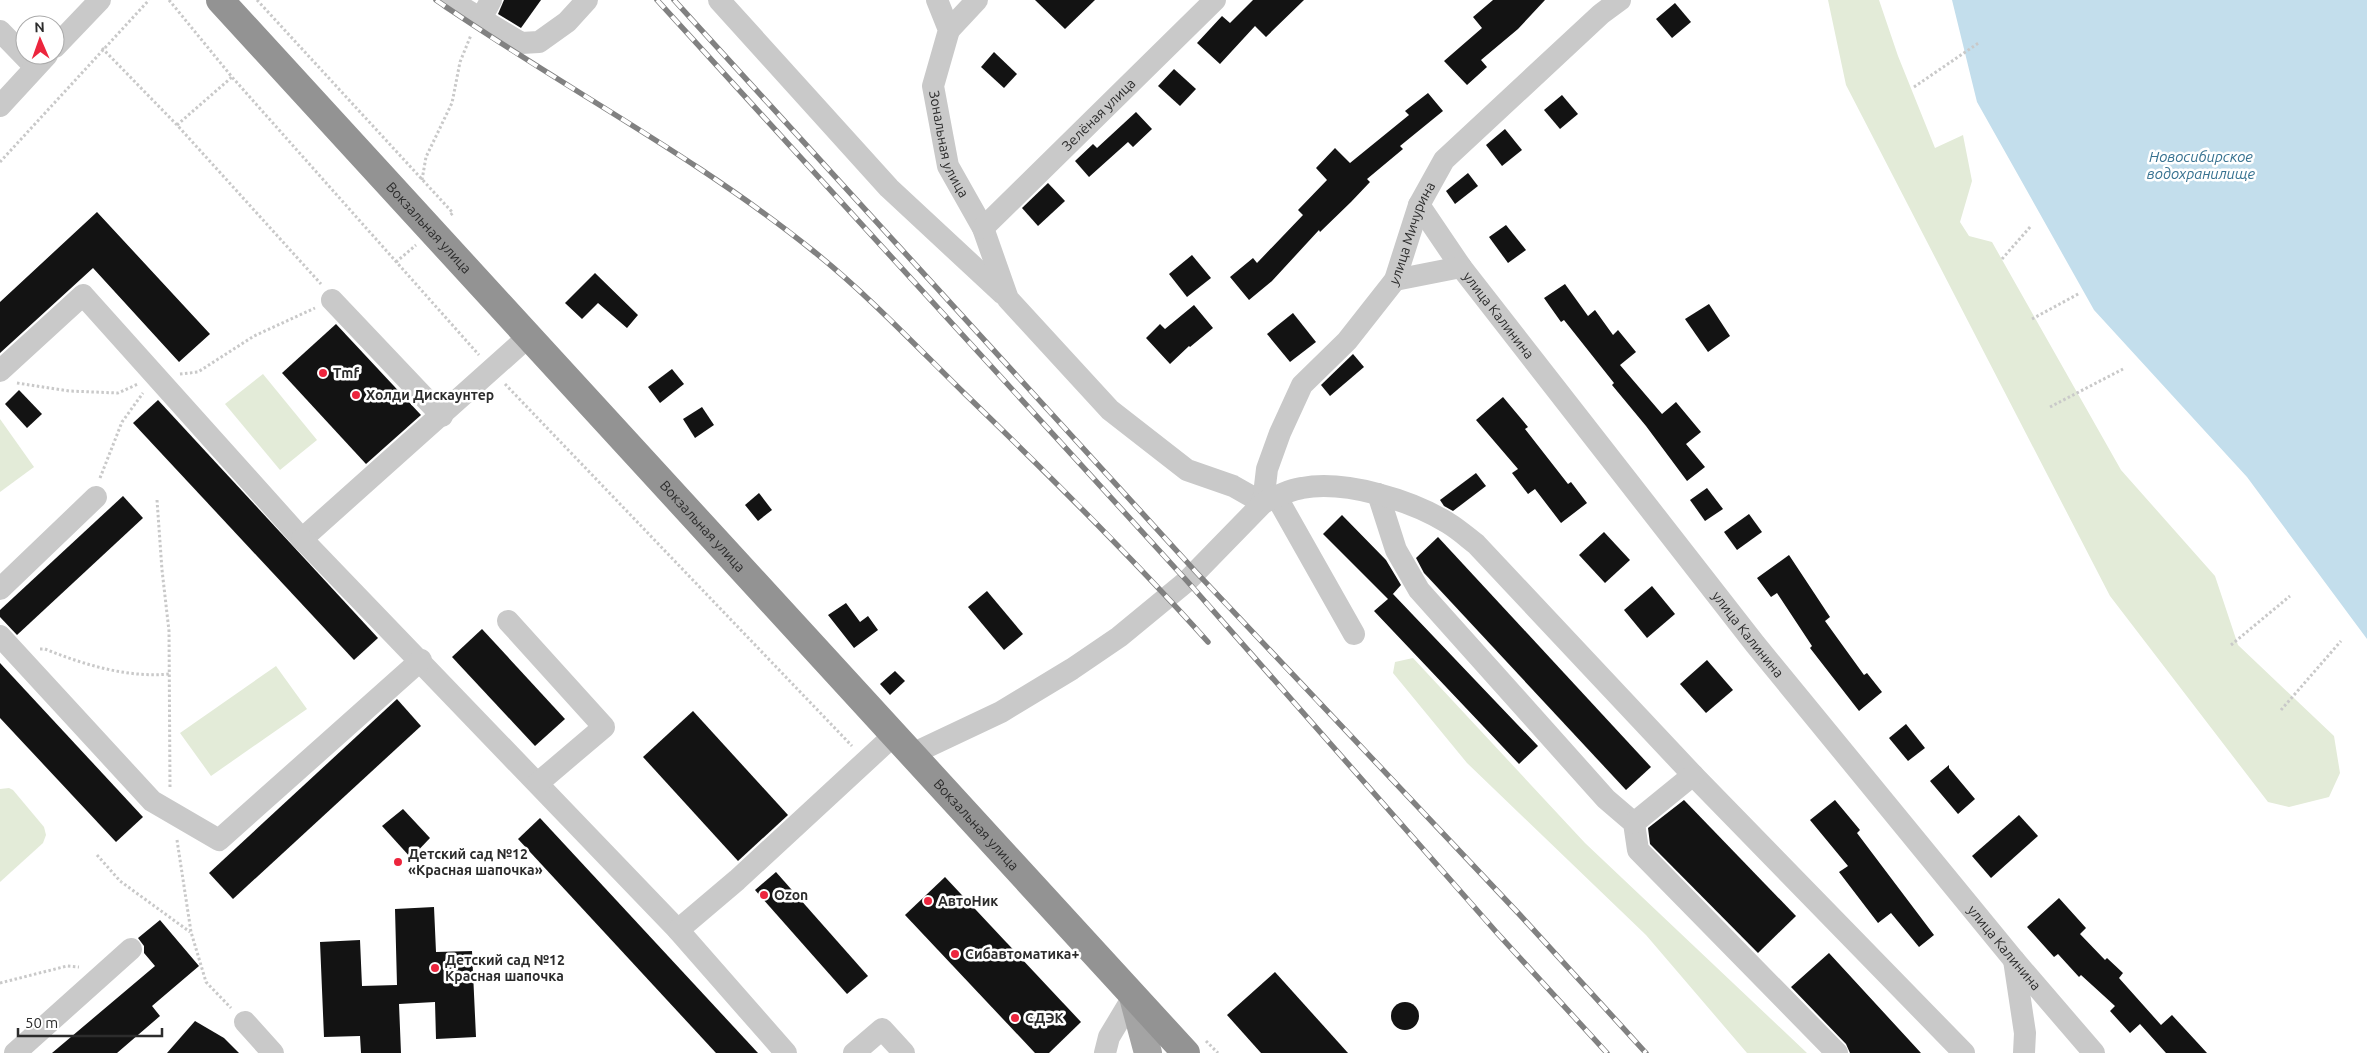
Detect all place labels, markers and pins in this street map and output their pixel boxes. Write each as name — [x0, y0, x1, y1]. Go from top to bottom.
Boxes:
place label: Tmf — [333, 365, 359, 381]
marker: Tmf — [317, 367, 329, 379]
place label: Холди Дискаунтер — [366, 387, 494, 403]
marker: Холди Дискаунтер — [350, 389, 362, 401]
place label: Детский сад №12 «Красная шапочка» — [408, 846, 543, 878]
marker: Детский сад №12 «Красная шапочка» — [392, 856, 404, 868]
place label: Ozon — [774, 887, 808, 903]
marker: Ozon — [758, 889, 770, 901]
place label: АвтоНик — [938, 893, 998, 909]
marker: АвтоНик — [922, 895, 934, 907]
place label: Сибавтоматика+ — [965, 946, 1079, 962]
marker: Сибавтоматика+ — [949, 948, 961, 960]
place label: Детский сад №12 Красная шапочка — [445, 952, 565, 984]
marker: Детский сад №12 Красная шапочка — [429, 962, 441, 974]
place label: СДЭК — [1025, 1010, 1065, 1026]
marker: СДЭК — [1009, 1012, 1021, 1024]

